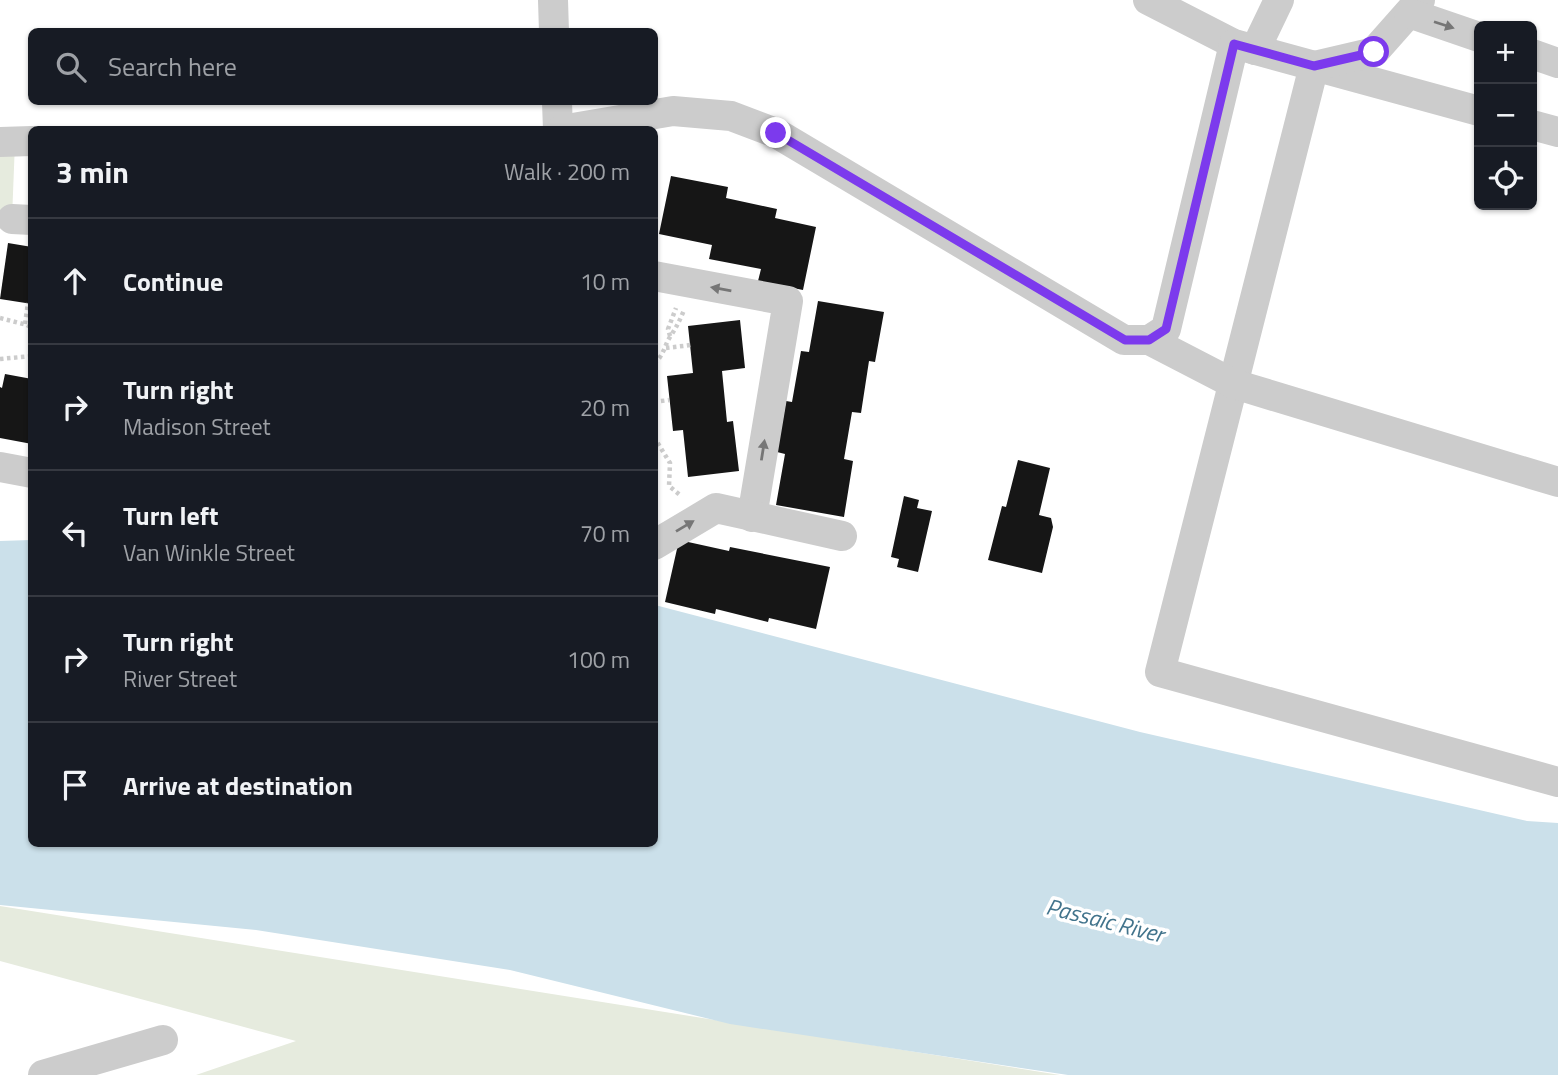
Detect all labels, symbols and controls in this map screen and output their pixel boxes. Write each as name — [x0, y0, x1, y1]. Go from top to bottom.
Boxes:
one-way arrow — [1434, 20, 1455, 31]
map controls — [1474, 21, 1537, 210]
button: + — [1474, 21, 1537, 84]
search box — [28, 28, 658, 105]
route start — [1358, 36, 1389, 67]
text: Search here — [108, 47, 237, 86]
icon: search — [52, 48, 90, 86]
button: − — [1474, 84, 1537, 147]
route end — [760, 117, 791, 148]
button: locate — [1474, 147, 1537, 210]
text: 3 min — [56, 149, 129, 195]
text: Walk · 200 m — [504, 154, 630, 189]
icon: ahead — [56, 262, 94, 300]
text: Continue — [123, 262, 223, 301]
text: 10 m — [580, 264, 630, 299]
one-way arrow — [710, 283, 732, 294]
text: Turn right — [123, 370, 234, 409]
icon: right — [56, 388, 94, 426]
text: 20 m — [580, 390, 630, 425]
text: Madison Street — [123, 409, 271, 444]
one-way arrow — [758, 439, 769, 461]
text: Turn left — [123, 496, 218, 535]
icon: left — [56, 514, 94, 552]
text: 70 m — [580, 516, 630, 551]
one-way arrow — [676, 520, 695, 533]
text: Van Winkle Street — [123, 535, 295, 570]
text: Turn right — [123, 622, 234, 661]
icon: right — [56, 640, 94, 678]
text: 100 m — [567, 642, 630, 677]
text: River Street — [123, 661, 237, 696]
icon: arrive — [56, 766, 94, 804]
text: Arrive at destination — [123, 766, 353, 805]
water label: Passaic River — [1042, 888, 1170, 952]

